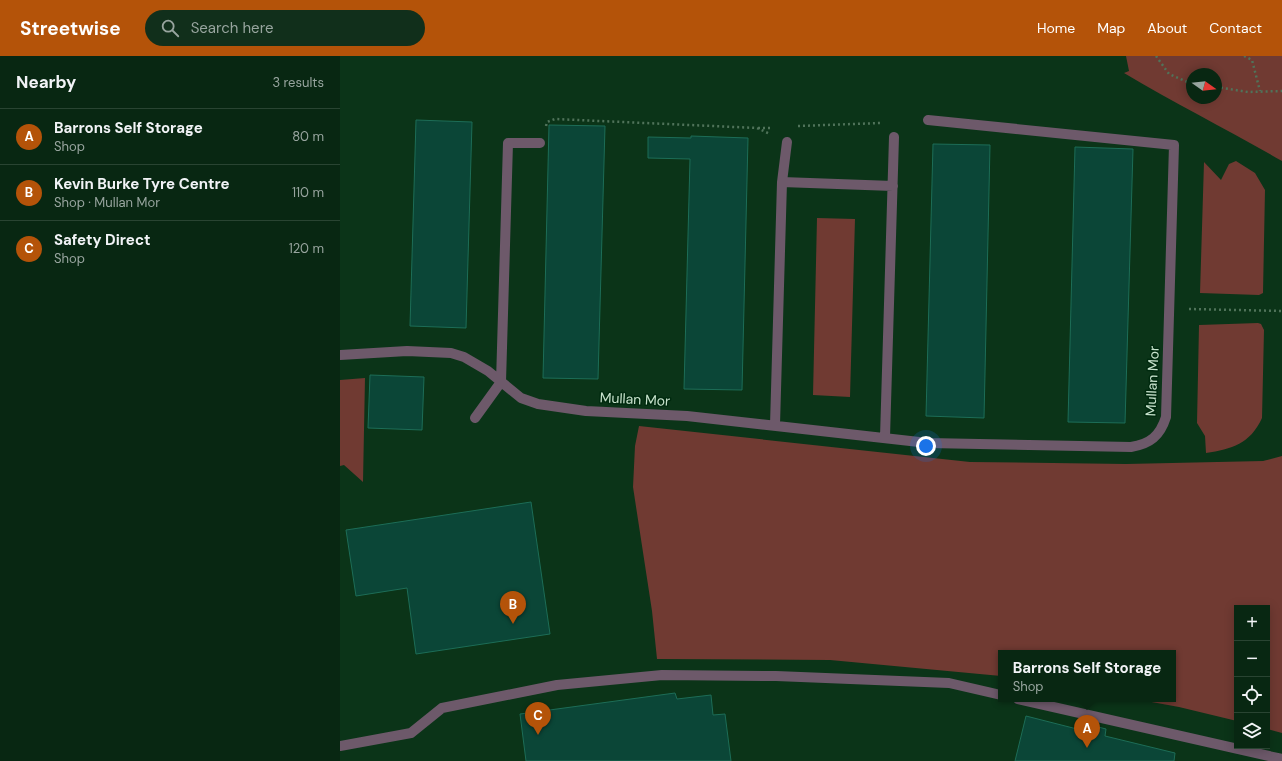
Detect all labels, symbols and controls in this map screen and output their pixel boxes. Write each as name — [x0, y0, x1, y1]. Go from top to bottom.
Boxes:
search box — [145, 10, 425, 46]
text: Streetwise — [20, 16, 121, 41]
icon: search — [159, 17, 181, 39]
text: Search here — [191, 18, 273, 38]
text: Home — [1037, 19, 1075, 37]
text: Map — [1097, 19, 1125, 37]
text: About — [1147, 19, 1187, 37]
text: Contact — [1209, 19, 1262, 37]
north arrow — [1186, 68, 1222, 104]
text: Nearby — [16, 71, 76, 93]
text: 3 results — [272, 74, 324, 91]
text: Barrons Self Storage — [54, 118, 203, 138]
text: A — [24, 128, 34, 145]
text: 80 m — [292, 128, 324, 145]
text: Shop — [54, 138, 85, 155]
text: Kevin Burke Tyre Centre — [54, 174, 230, 194]
text: B — [25, 184, 33, 201]
text: 110 m — [292, 184, 324, 201]
text: Shop · Mullan Mor — [54, 194, 160, 211]
text: Safety Direct — [54, 230, 150, 250]
text: C — [24, 240, 34, 257]
text: 120 m — [289, 240, 324, 257]
text: Shop — [54, 250, 85, 267]
street label: Mullan Mor — [1141, 345, 1163, 417]
street label: Mullan Mor — [599, 388, 671, 410]
your location — [916, 436, 936, 456]
pin: B — [500, 591, 526, 624]
map controls — [1234, 605, 1270, 749]
button: + — [1234, 605, 1270, 641]
button: − — [1234, 641, 1270, 677]
popup — [998, 650, 1176, 702]
text: Barrons Self Storage — [1013, 658, 1161, 678]
button: locate — [1234, 677, 1270, 713]
text: Shop — [1013, 678, 1044, 695]
pin: C — [525, 702, 551, 735]
button: layers — [1234, 713, 1270, 749]
pin: A — [1074, 715, 1100, 748]

